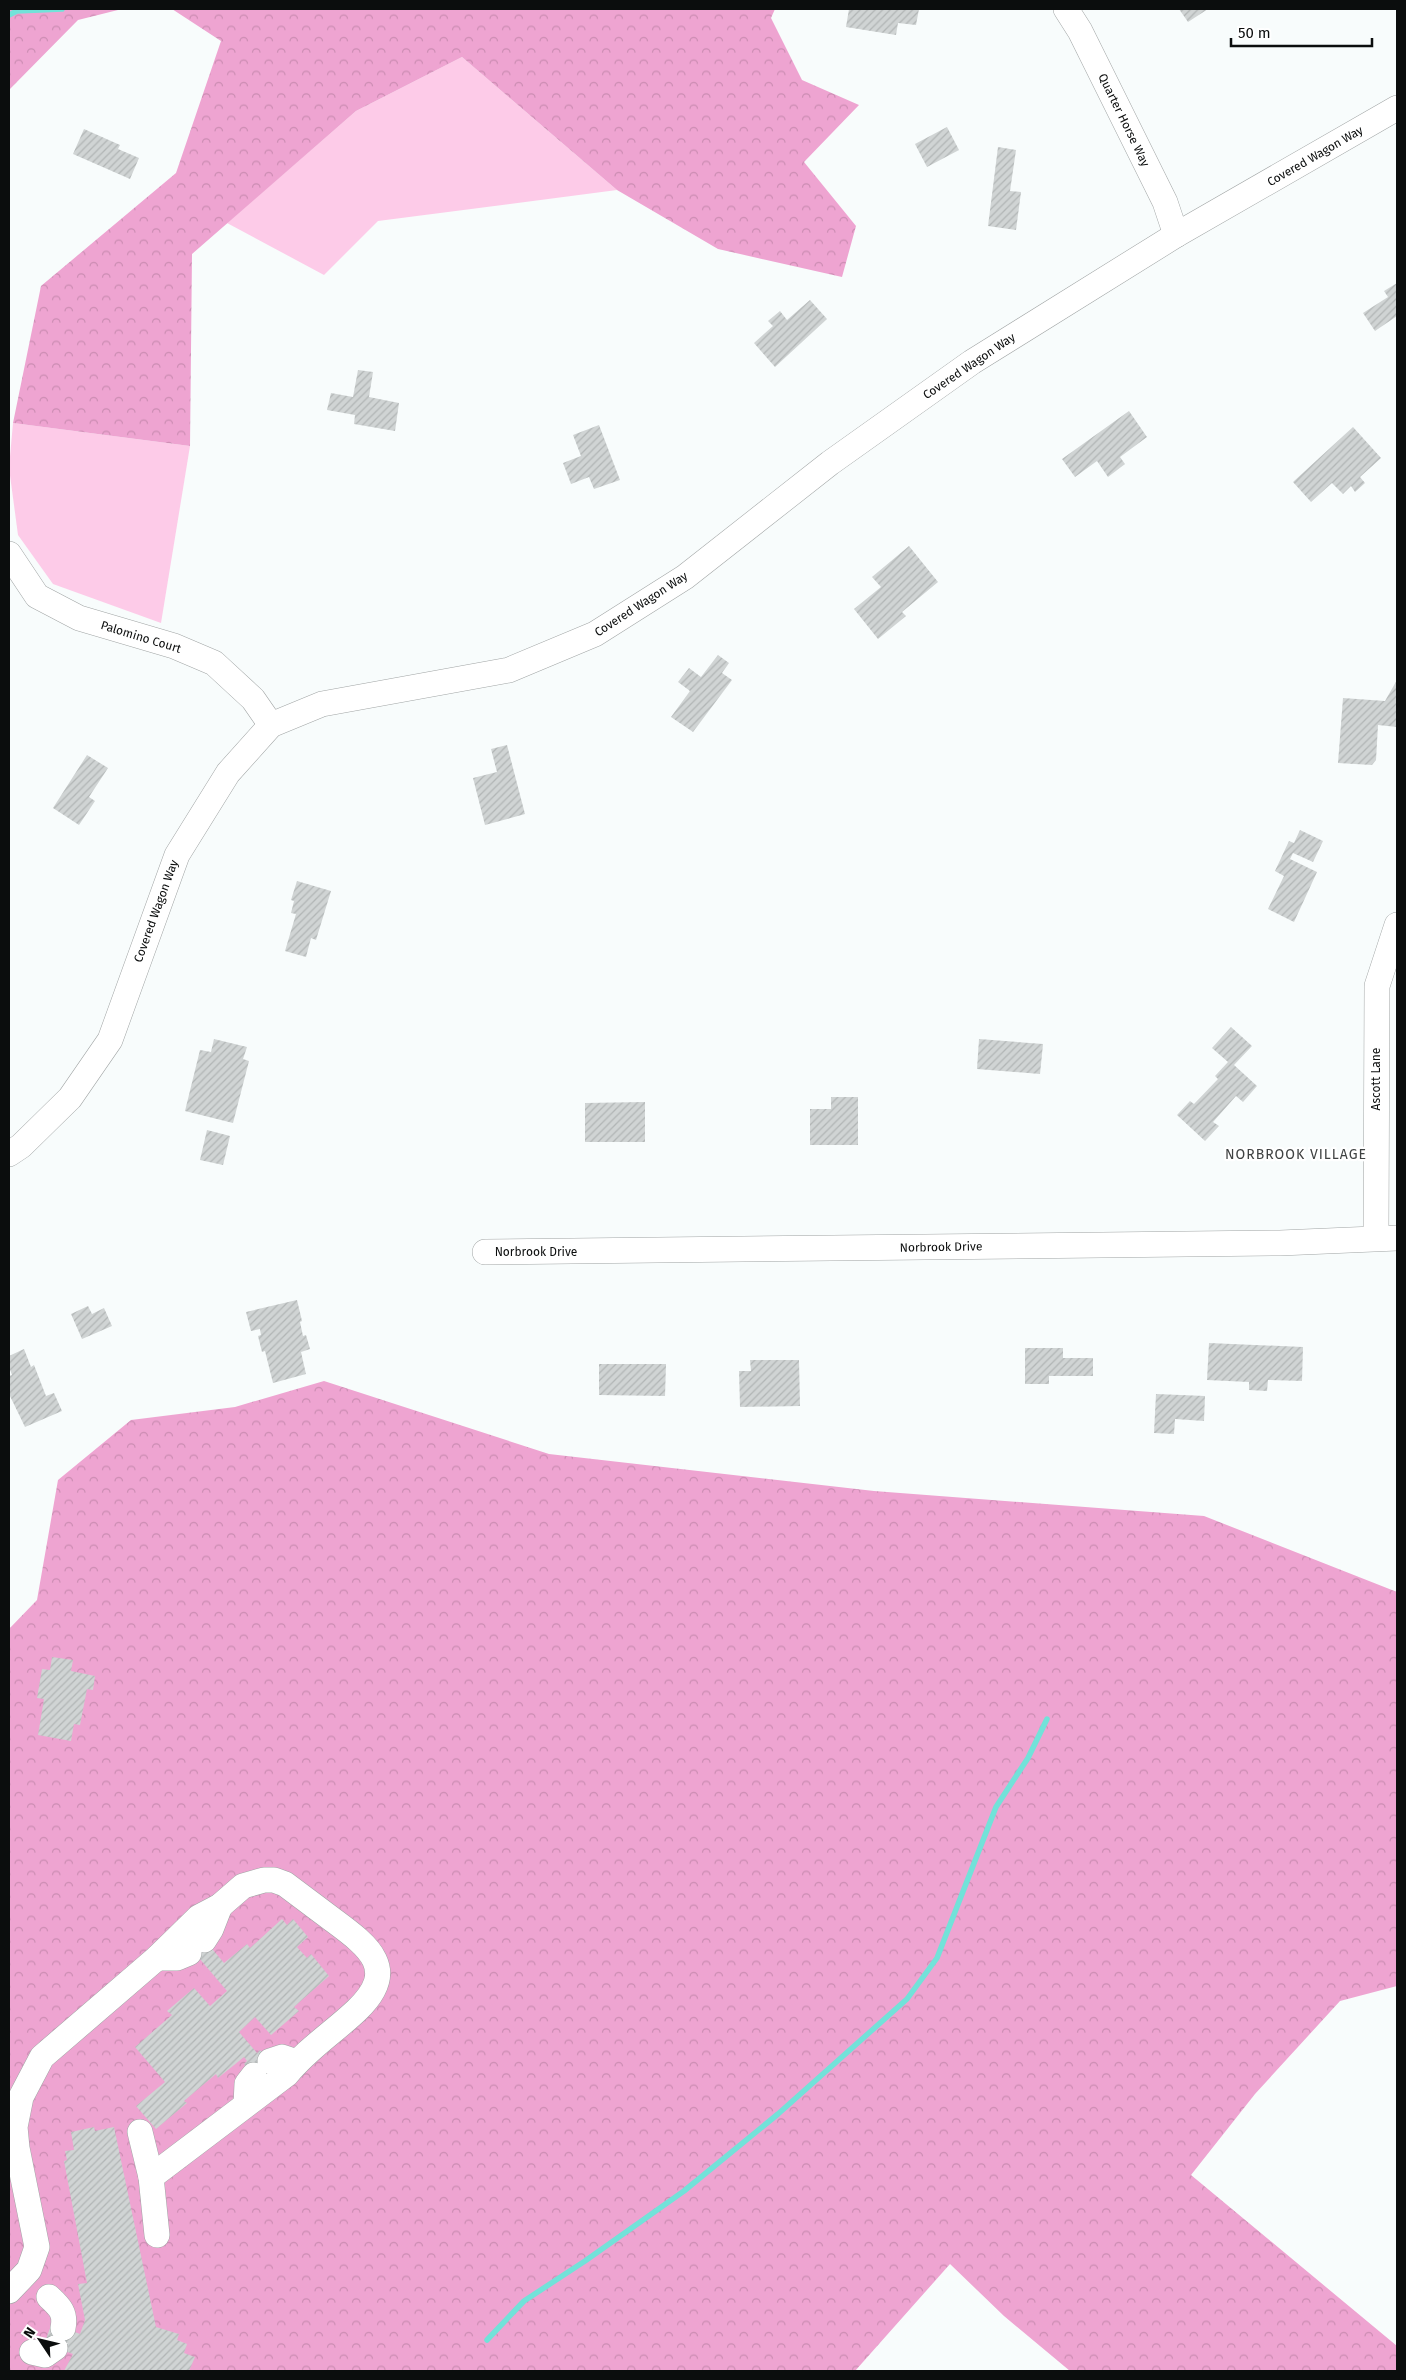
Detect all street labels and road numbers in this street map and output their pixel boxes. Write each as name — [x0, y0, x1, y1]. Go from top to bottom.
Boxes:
street label: Quarter Horse Way — [1095, 71, 1153, 169]
street label: Covered Wagon Way — [1265, 123, 1365, 189]
street label: Covered Wagon Way — [920, 330, 1018, 402]
street label: Covered Wagon Way — [592, 569, 690, 639]
street label: Palomino Court — [99, 618, 184, 656]
street label: Covered Wagon Way — [131, 858, 181, 964]
street label: Ascott Lane — [1369, 1048, 1383, 1110]
street label: Norbrook Drive — [900, 1239, 982, 1255]
street label: Norbrook Drive — [495, 1245, 577, 1259]

